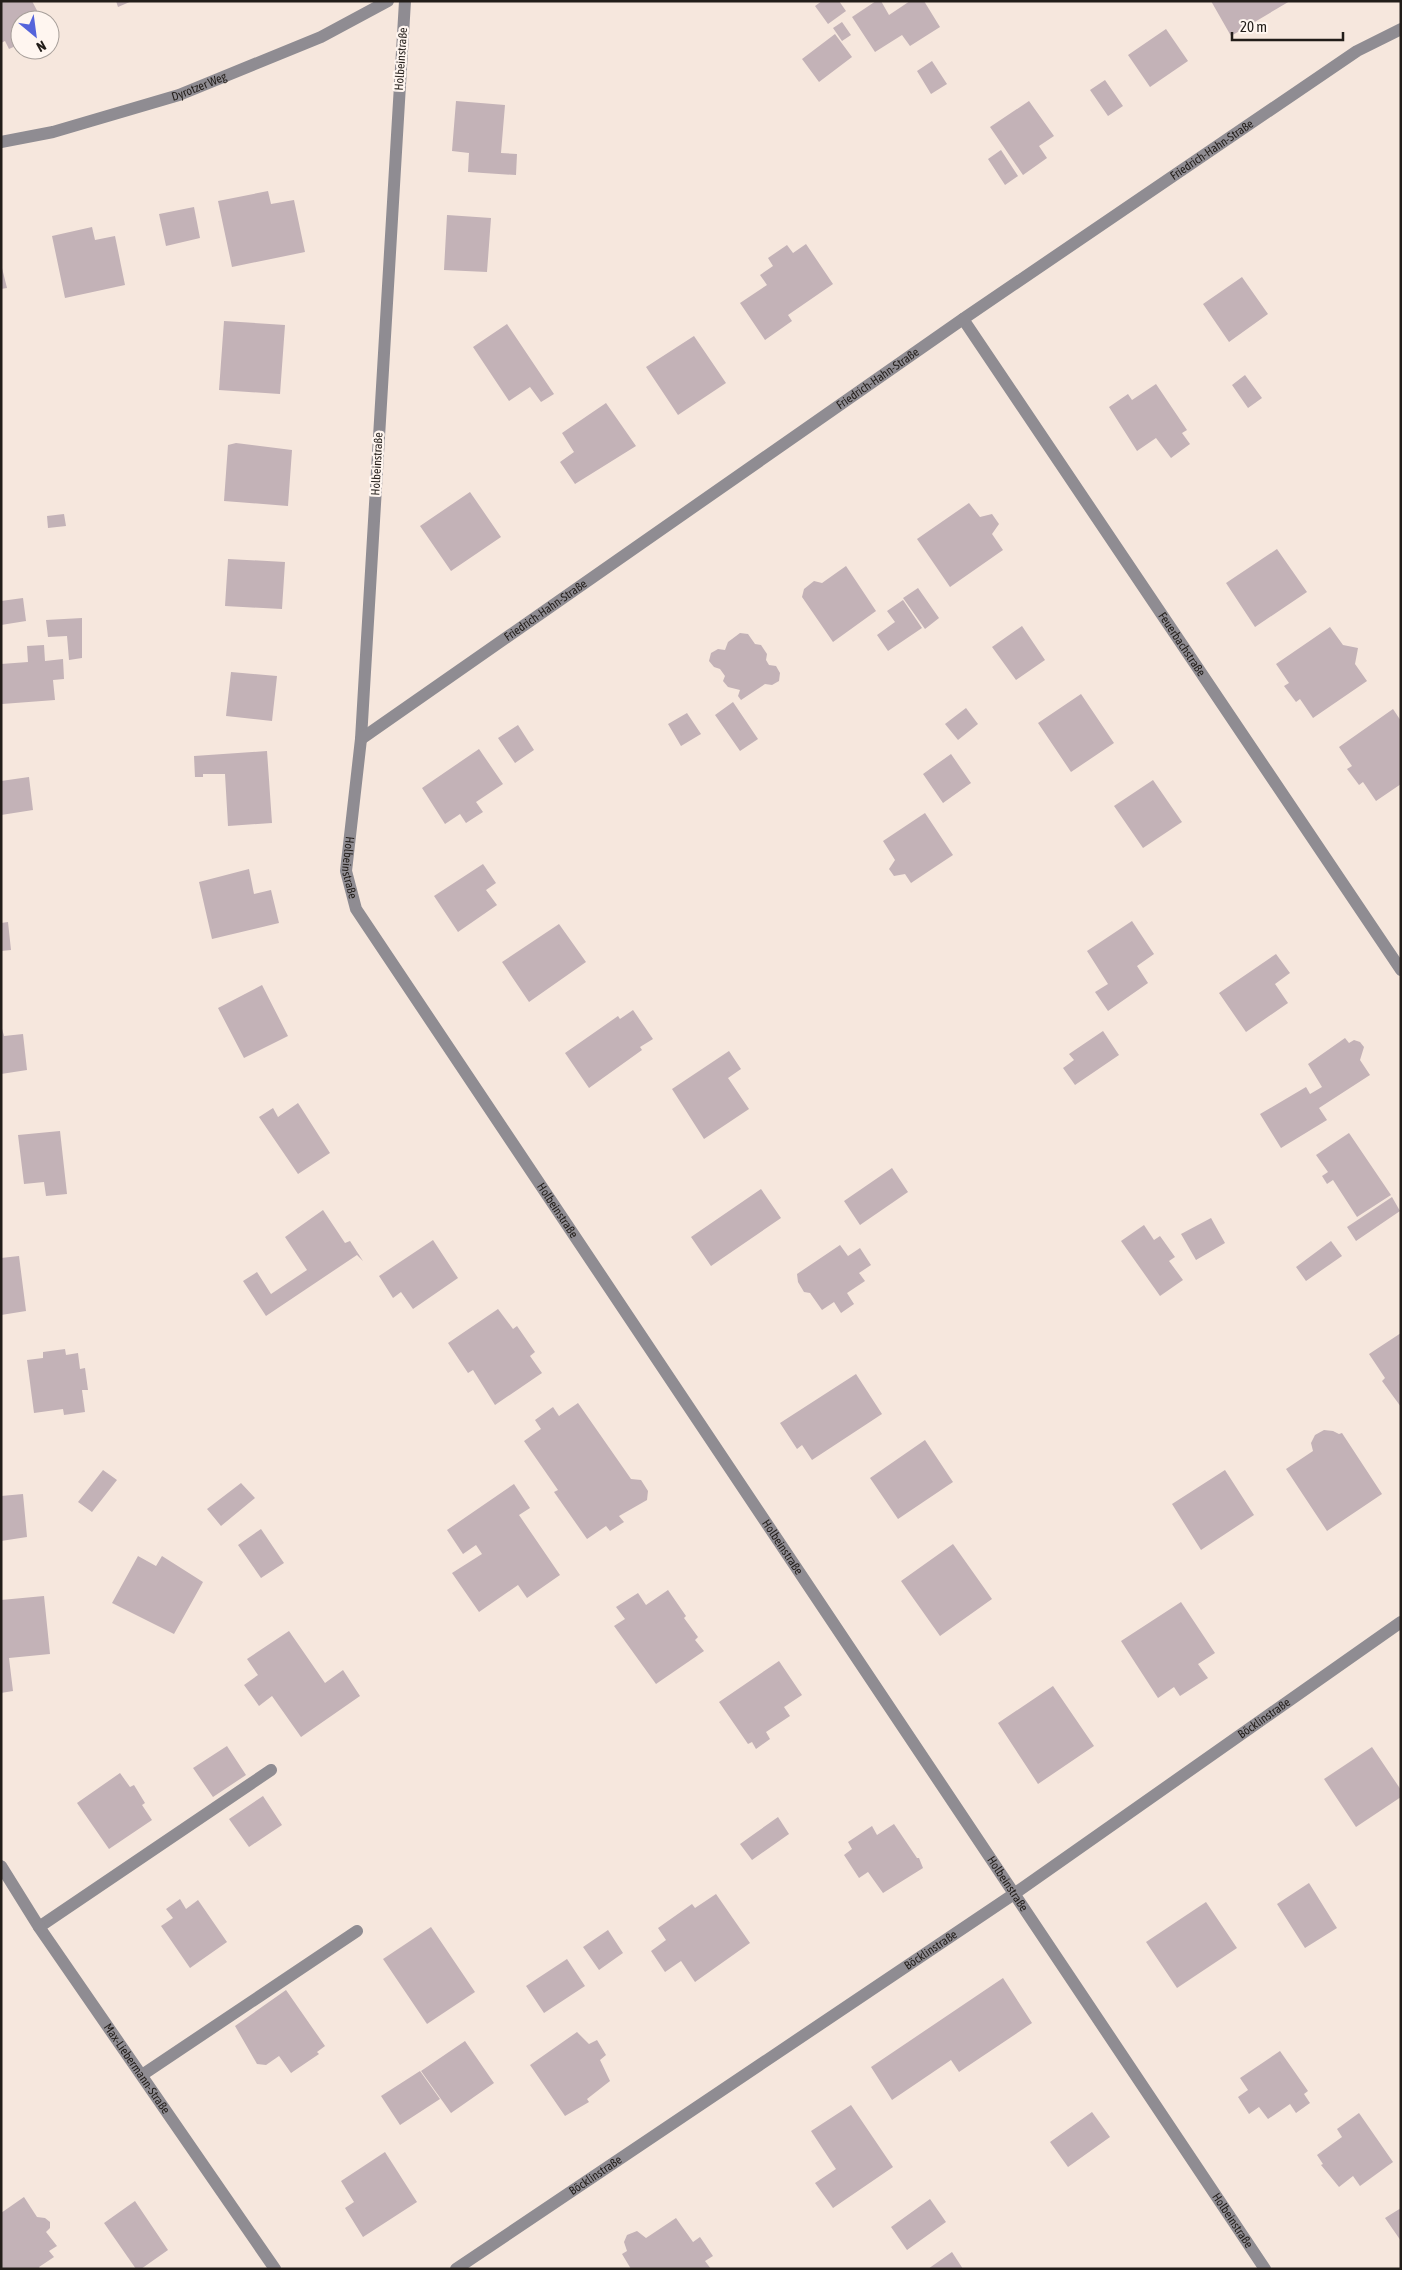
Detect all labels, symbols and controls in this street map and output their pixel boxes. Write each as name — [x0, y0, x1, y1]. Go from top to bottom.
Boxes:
north arrow — [10, 10, 60, 60]
scale bar — [1232, 10, 1343, 42]
text: 20 m — [1240, 18, 1267, 35]
street label: Holbeinstraße — [392, 27, 410, 91]
text: N — [34, 37, 49, 55]
street label: Dyrotzer Weg — [170, 69, 229, 104]
street label: Friedrich-Hahn-Straße — [1168, 117, 1256, 183]
street label: Friedrich-Hahn-Straße — [834, 345, 922, 412]
street label: Holbeinstraße — [368, 432, 386, 496]
street label: Friedrich-Hahn-Straße — [502, 577, 589, 644]
street label: Feuerbachstraße — [1155, 610, 1208, 679]
street label: Holbeinstraße — [339, 836, 360, 900]
street label: Holbeinstraße — [534, 1180, 581, 1241]
street label: Holbeinstraße — [759, 1517, 806, 1577]
street label: Böcklinstraße — [1235, 1695, 1293, 1741]
street label: Holbeinstraße — [984, 1854, 1031, 1914]
street label: Böcklinstraße — [902, 1927, 960, 1973]
street label: Max-Liebermann-Straße — [101, 2021, 173, 2116]
street label: Böcklinstraße — [566, 2153, 624, 2198]
street label: Holbeinstraße — [1209, 2190, 1256, 2251]

